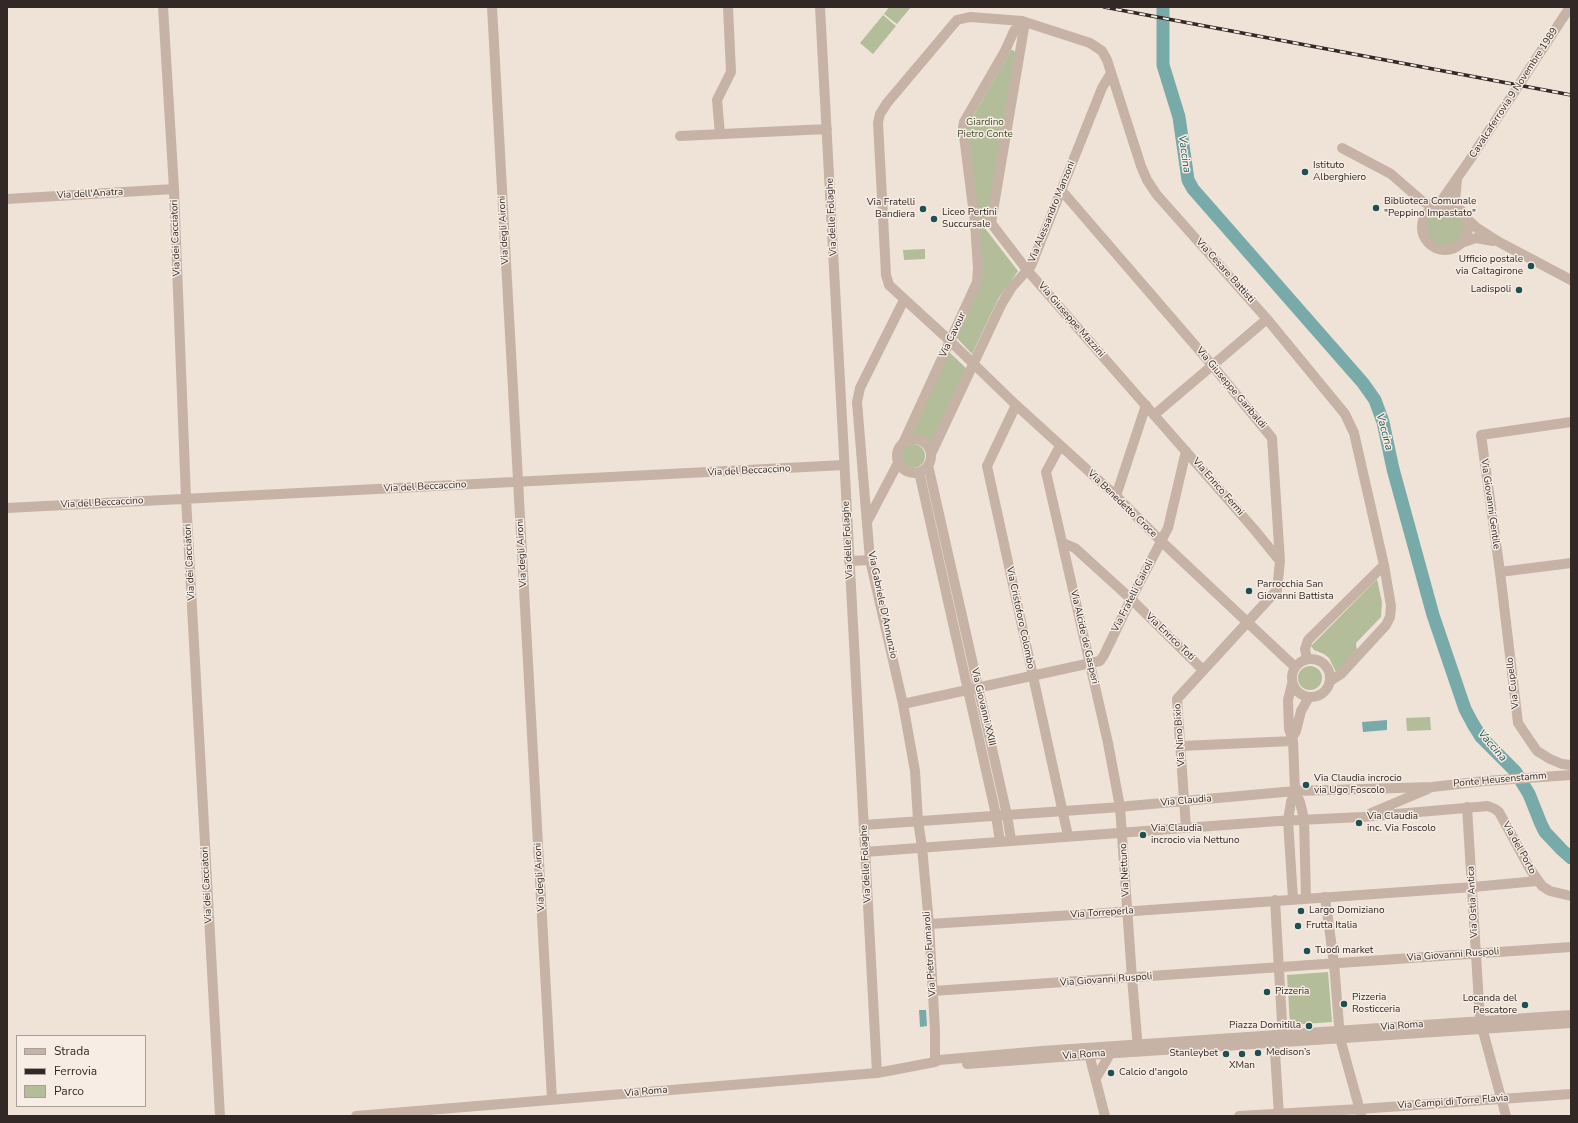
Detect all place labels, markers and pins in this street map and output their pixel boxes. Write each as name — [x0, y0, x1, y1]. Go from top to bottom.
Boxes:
place label: Istituto Alberghiero — [1313, 160, 1366, 184]
marker: Istituto Alberghiero — [1300, 167, 1310, 177]
place label: Biblioteca Comunale "Peppino Impastato" — [1384, 196, 1476, 220]
place label: Via Fratelli Bandiera — [867, 197, 915, 220]
marker: Biblioteca Comunale "Peppino Impastato" — [1371, 203, 1381, 213]
marker: Via Fratelli Bandiera — [918, 204, 928, 214]
place label: Liceo Pertini Succursale — [942, 207, 997, 230]
marker: Liceo Pertini Succursale — [929, 214, 939, 224]
place label: Ufficio postale via Caltagirone — [1456, 254, 1523, 278]
marker: Ufficio postale via Caltagirone — [1526, 261, 1536, 271]
place label: Ladispoli — [1471, 284, 1511, 296]
marker: Ladispoli — [1514, 285, 1524, 295]
place label: Parrocchia San Giovanni Battista — [1257, 579, 1333, 602]
marker: Parrocchia San Giovanni Battista — [1244, 586, 1254, 596]
place label: Via Claudia incrocio via Ugo Foscolo — [1314, 773, 1402, 796]
marker: Via Claudia incrocio via Ugo Foscolo — [1301, 780, 1311, 790]
place label: Via Claudia inc. Via Foscolo — [1367, 811, 1436, 834]
marker: Via Claudia inc. Via Foscolo — [1354, 818, 1364, 828]
place label: Via Claudia incrocio via Nettuno — [1151, 823, 1240, 846]
marker: Via Claudia incrocio via Nettuno — [1138, 830, 1148, 840]
place label: Largo Domiziano — [1309, 905, 1385, 917]
marker: Largo Domiziano — [1296, 906, 1306, 916]
place label: Frutta Italia — [1306, 920, 1357, 932]
marker: Frutta Italia — [1293, 921, 1303, 931]
place label: Tuodì market — [1315, 945, 1373, 957]
marker: Tuodì market — [1302, 946, 1312, 956]
place label: Pizzeria — [1275, 986, 1309, 998]
marker: Pizzeria — [1262, 987, 1272, 997]
place label: Pizzeria Rosticceria — [1352, 992, 1400, 1016]
place label: Locanda del Pescatore — [1463, 993, 1517, 1016]
marker: Pizzeria Rosticceria — [1339, 999, 1349, 1009]
marker: Locanda del Pescatore — [1520, 1000, 1530, 1010]
place label: Piazza Domitilla — [1229, 1020, 1301, 1032]
marker: Piazza Domitilla — [1304, 1021, 1314, 1031]
place label: Medison’s — [1266, 1047, 1311, 1059]
place label: Stanleybet — [1169, 1048, 1218, 1060]
marker: Medison’s — [1253, 1048, 1263, 1058]
marker: Stanleybet — [1221, 1049, 1231, 1059]
marker: XMan — [1237, 1049, 1247, 1059]
place label: XMan — [1229, 1060, 1255, 1072]
place label: Calcio d'angolo — [1119, 1067, 1188, 1079]
marker: Calcio d'angolo — [1106, 1068, 1116, 1078]

